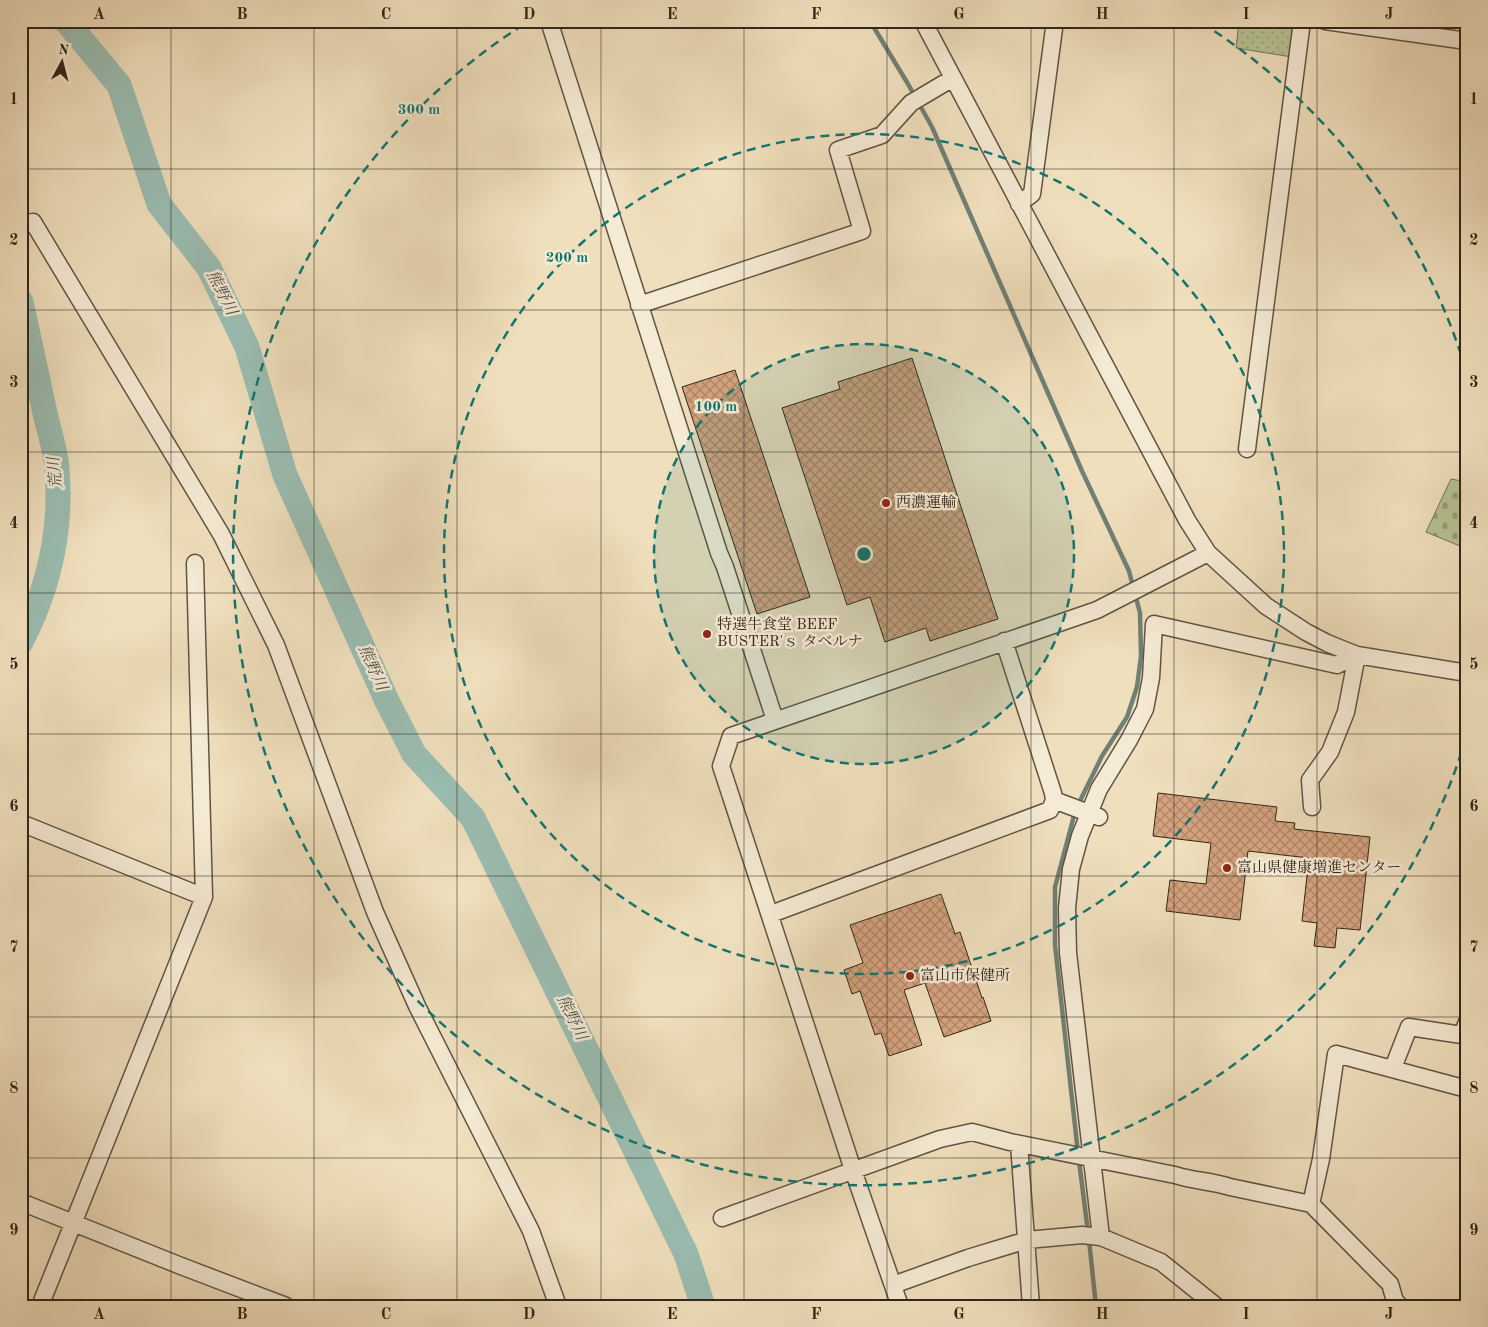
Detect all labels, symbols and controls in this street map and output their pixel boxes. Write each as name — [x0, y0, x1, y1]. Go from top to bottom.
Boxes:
text: A — [93, 7, 105, 23]
text: B — [236, 7, 248, 23]
text: C — [381, 7, 391, 23]
text: D — [523, 7, 535, 23]
text: E — [666, 7, 678, 23]
text: F — [811, 7, 822, 23]
text: G — [953, 7, 965, 23]
text: H — [1095, 7, 1109, 23]
text: I — [1242, 7, 1250, 23]
text: J — [1385, 7, 1394, 23]
north arrow — [38, 38, 88, 88]
text: N — [57, 42, 70, 58]
text: 1 — [9, 92, 19, 108]
text: 1 — [1469, 92, 1479, 108]
text: 300 m — [398, 103, 440, 118]
text: 2 — [9, 233, 19, 249]
text: 2 — [1469, 233, 1479, 249]
text: 200 m — [546, 251, 588, 266]
water label: 熊野川 — [203, 267, 242, 320]
text: 3 — [9, 375, 19, 391]
text: 3 — [1469, 375, 1479, 391]
text: 100 m — [695, 400, 737, 415]
water label: 荒川 — [44, 454, 66, 490]
place label: 西濃運輸 — [896, 494, 956, 511]
marker: 西濃運輸 — [880, 497, 892, 509]
text: 4 — [9, 516, 19, 532]
text: 4 — [1469, 516, 1479, 532]
centre of rings — [855, 545, 873, 563]
place label: 特選牛食堂 BEEF BUSTER'ｓ タベルナ — [717, 616, 863, 650]
marker: 特選牛食堂 BEEF BUSTER'ｓ タベルナ — [701, 628, 713, 640]
water label: 熊野川 — [355, 642, 392, 695]
text: 5 — [9, 657, 19, 673]
text: 5 — [1469, 657, 1479, 673]
text: 6 — [9, 799, 19, 815]
text: 6 — [1469, 799, 1479, 815]
place label: 富山県健康増進センター — [1237, 859, 1401, 876]
marker: 富山県健康増進センター — [1221, 862, 1233, 874]
text: 7 — [9, 940, 19, 956]
text: 7 — [1469, 940, 1479, 956]
place label: 富山市保健所 — [920, 967, 1010, 984]
marker: 富山市保健所 — [904, 970, 916, 982]
water label: 熊野川 — [553, 992, 591, 1045]
text: 8 — [9, 1081, 19, 1097]
text: 8 — [1469, 1081, 1479, 1097]
text: 9 — [9, 1223, 19, 1239]
text: 9 — [1469, 1223, 1479, 1239]
text: A — [93, 1307, 105, 1323]
text: B — [236, 1307, 248, 1323]
text: C — [381, 1307, 391, 1323]
text: D — [523, 1307, 535, 1323]
text: E — [666, 1307, 678, 1323]
text: F — [811, 1307, 822, 1323]
text: G — [953, 1307, 965, 1323]
text: H — [1095, 1307, 1109, 1323]
text: I — [1242, 1307, 1250, 1323]
text: J — [1385, 1307, 1394, 1323]

